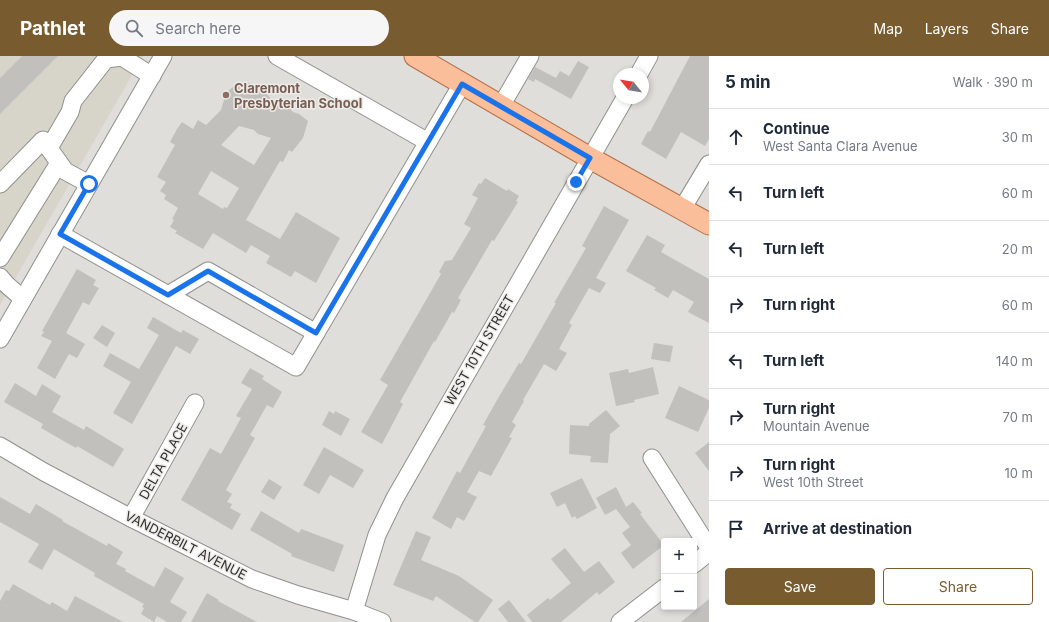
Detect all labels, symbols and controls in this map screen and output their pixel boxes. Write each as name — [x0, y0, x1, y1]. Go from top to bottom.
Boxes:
search box — [109, 10, 389, 46]
text: Pathlet — [20, 17, 85, 40]
icon: search — [123, 17, 145, 39]
text: Search here — [155, 19, 241, 38]
text: Map — [874, 20, 903, 37]
text: Layers — [925, 20, 969, 37]
text: Share — [991, 20, 1029, 37]
north arrow — [613, 68, 649, 104]
text: 5 min — [725, 72, 771, 92]
text: Walk · 390 m — [953, 74, 1033, 90]
place label: Claremont Presbyterian School — [234, 80, 362, 111]
marker: Claremont Presbyterian School — [221, 90, 231, 100]
text: Continue — [763, 119, 830, 138]
icon: ahead — [725, 126, 747, 148]
text: 30 m — [1002, 129, 1033, 145]
text: West Santa Clara Avenue — [763, 138, 918, 154]
route end — [567, 173, 585, 191]
route start — [80, 175, 98, 193]
icon: left — [725, 182, 747, 204]
text: Turn left — [763, 183, 824, 202]
text: 60 m — [1002, 185, 1033, 201]
icon: left — [725, 238, 747, 260]
text: Turn left — [763, 239, 824, 258]
text: 20 m — [1002, 241, 1033, 257]
street label: WEST 10TH STREET — [441, 292, 517, 408]
icon: right — [725, 294, 747, 316]
text: Turn right — [763, 295, 835, 314]
text: 60 m — [1002, 297, 1033, 313]
icon: left — [725, 350, 747, 372]
text: Turn left — [763, 351, 824, 370]
text: 140 m — [996, 353, 1033, 369]
text: Turn right — [763, 399, 835, 418]
icon: right — [725, 406, 747, 428]
text: 70 m — [1003, 409, 1033, 425]
text: Mountain Avenue — [763, 418, 870, 434]
street label: DELTA PLACE — [135, 420, 191, 502]
text: Turn right — [763, 455, 835, 474]
icon: right — [725, 462, 747, 484]
text: 10 m — [1004, 465, 1033, 481]
text: West 10th Street — [763, 474, 863, 490]
street label: VANDERBILT AVENUE — [122, 507, 250, 583]
icon: arrive — [725, 518, 747, 540]
text: Arrive at destination — [763, 519, 912, 538]
map controls — [661, 538, 697, 610]
button: + — [661, 538, 697, 574]
button: Save — [725, 568, 875, 605]
button: Share — [883, 568, 1033, 605]
button: − — [661, 574, 697, 610]

